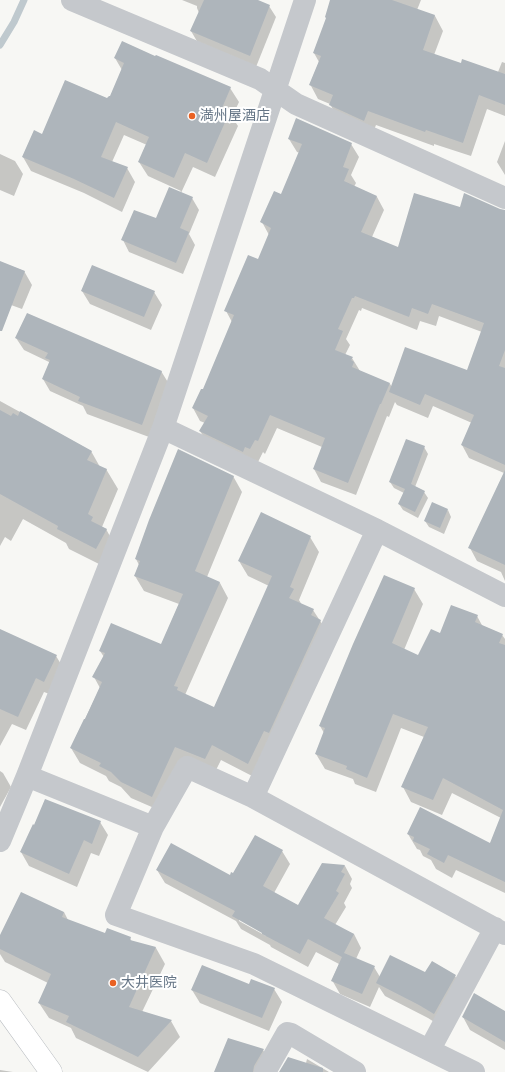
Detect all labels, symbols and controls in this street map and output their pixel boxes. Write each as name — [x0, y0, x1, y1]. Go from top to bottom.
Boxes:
place label: 満州屋酒店 — [200, 108, 270, 124]
marker: 満州屋酒店 — [187, 111, 197, 121]
place label: 大井医院 — [121, 975, 177, 991]
marker: 大井医院 — [108, 978, 118, 988]

